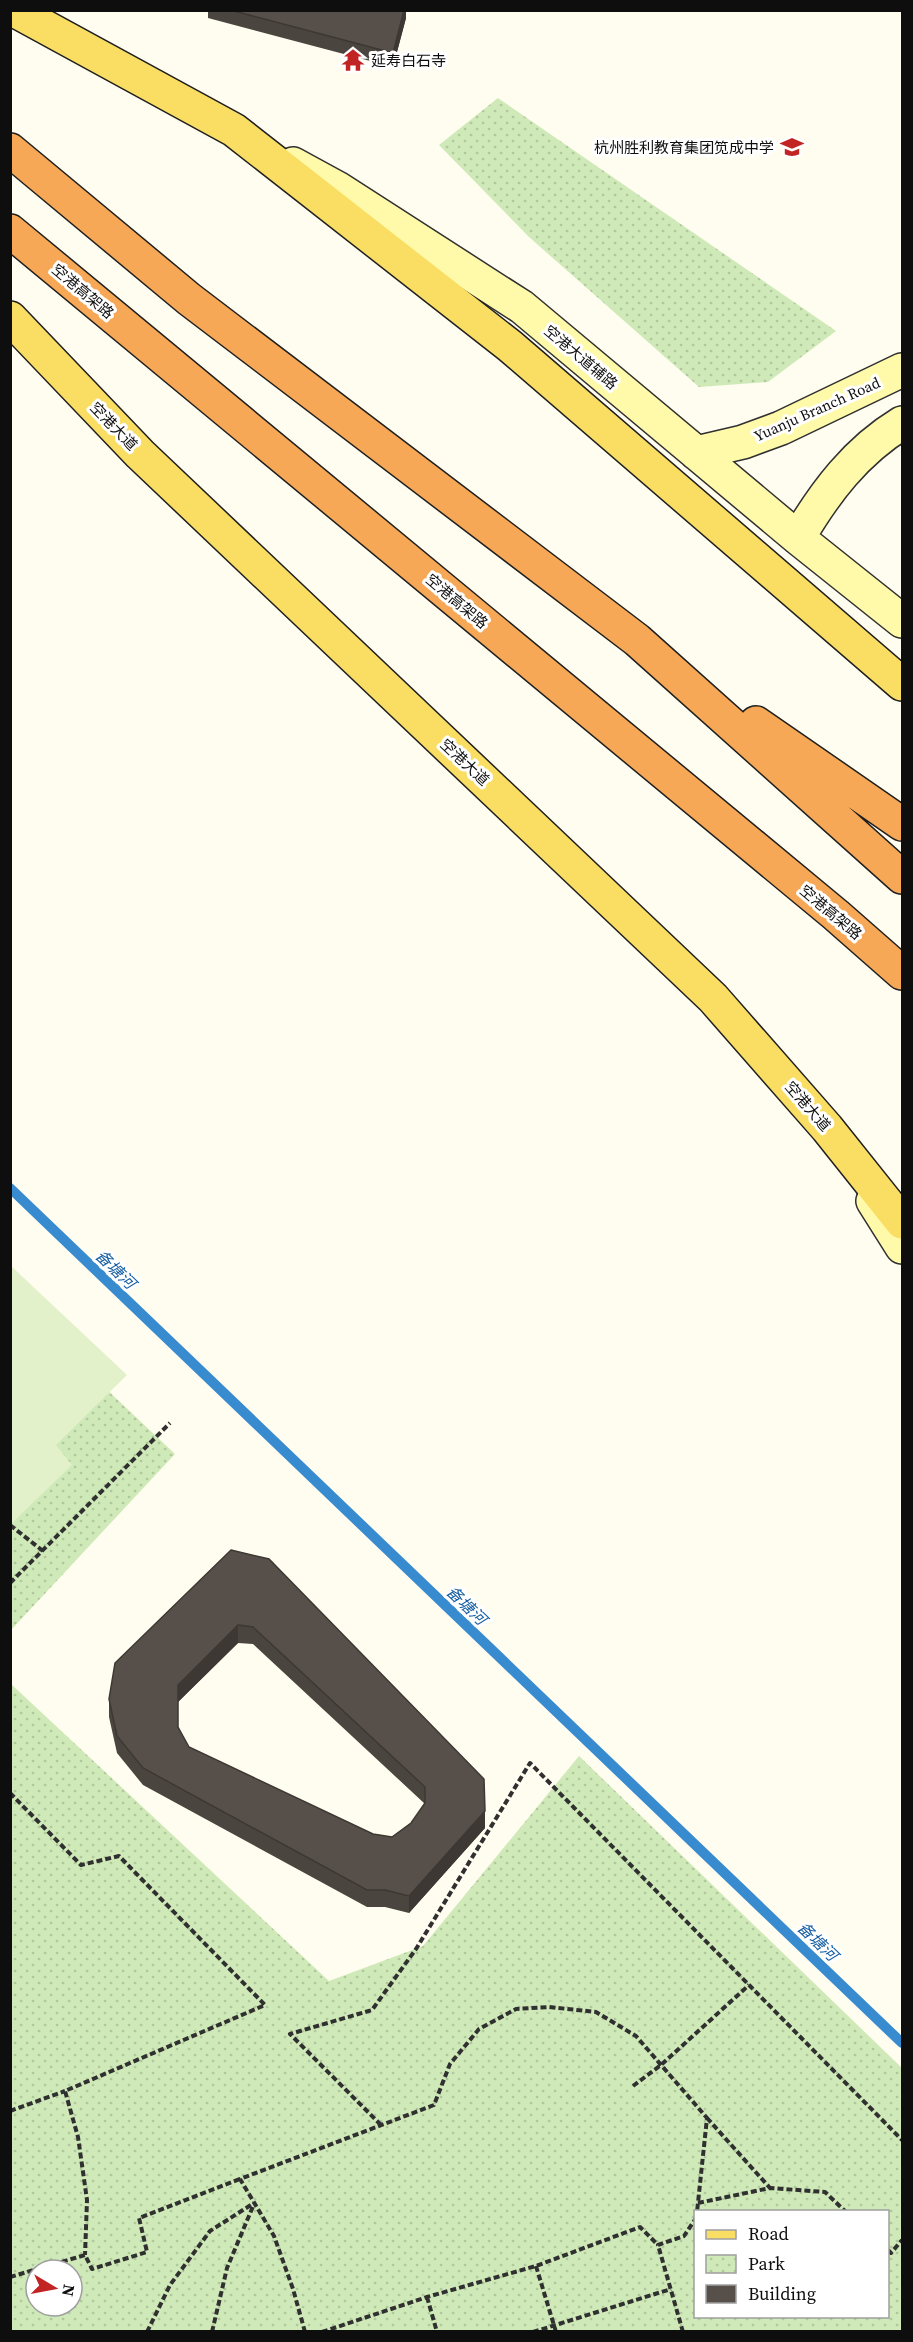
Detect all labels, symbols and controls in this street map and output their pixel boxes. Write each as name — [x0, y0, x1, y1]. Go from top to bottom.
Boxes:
temple icon: 延寿白石寺 — [340, 47, 366, 73]
place label: 延寿白石寺 — [371, 50, 446, 71]
school or university icon: 杭州胜利教育集团笕成中学 — [779, 134, 805, 160]
place label: 杭州胜利教育集团笕成中学 — [594, 137, 774, 158]
street label: 空港高架路 — [48, 259, 118, 323]
street label: 空港大道辅路 — [540, 320, 622, 394]
street label: Yuanju Branch Road — [751, 372, 884, 446]
street label: 空港大道 — [86, 397, 142, 455]
street label: 空港高架路 — [422, 569, 492, 633]
street label: 空港大道 — [436, 734, 494, 790]
street label: 空港高架路 — [796, 880, 866, 944]
street label: 空港大道 — [780, 1076, 836, 1136]
water label: 备塘河 — [91, 1244, 143, 1296]
water label: 备塘河 — [442, 1580, 494, 1632]
water label: 备塘河 — [793, 1916, 845, 1968]
legend — [694, 2210, 889, 2318]
text: Road — [748, 2221, 789, 2246]
text: Park — [748, 2251, 785, 2276]
north arrow — [24, 2258, 84, 2318]
text: Building — [748, 2281, 816, 2306]
text: N — [57, 2283, 81, 2299]

